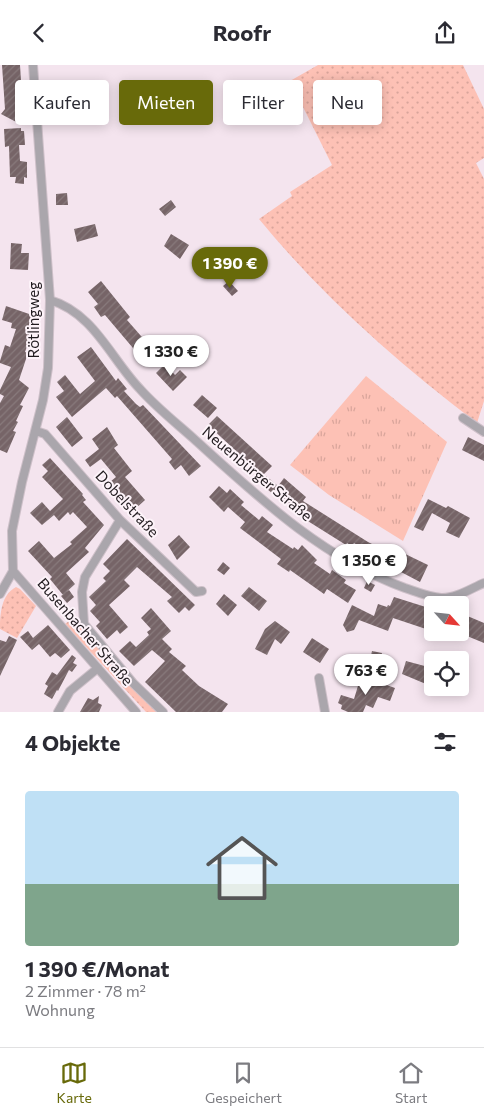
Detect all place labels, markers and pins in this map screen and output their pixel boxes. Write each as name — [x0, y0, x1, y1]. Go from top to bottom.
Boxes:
pin: 1 390 € — [184, 247, 276, 289]
pin: 1 330 € — [125, 335, 217, 377]
pin: 1 350 € — [323, 543, 415, 586]
pin: 763 € — [331, 653, 401, 696]

